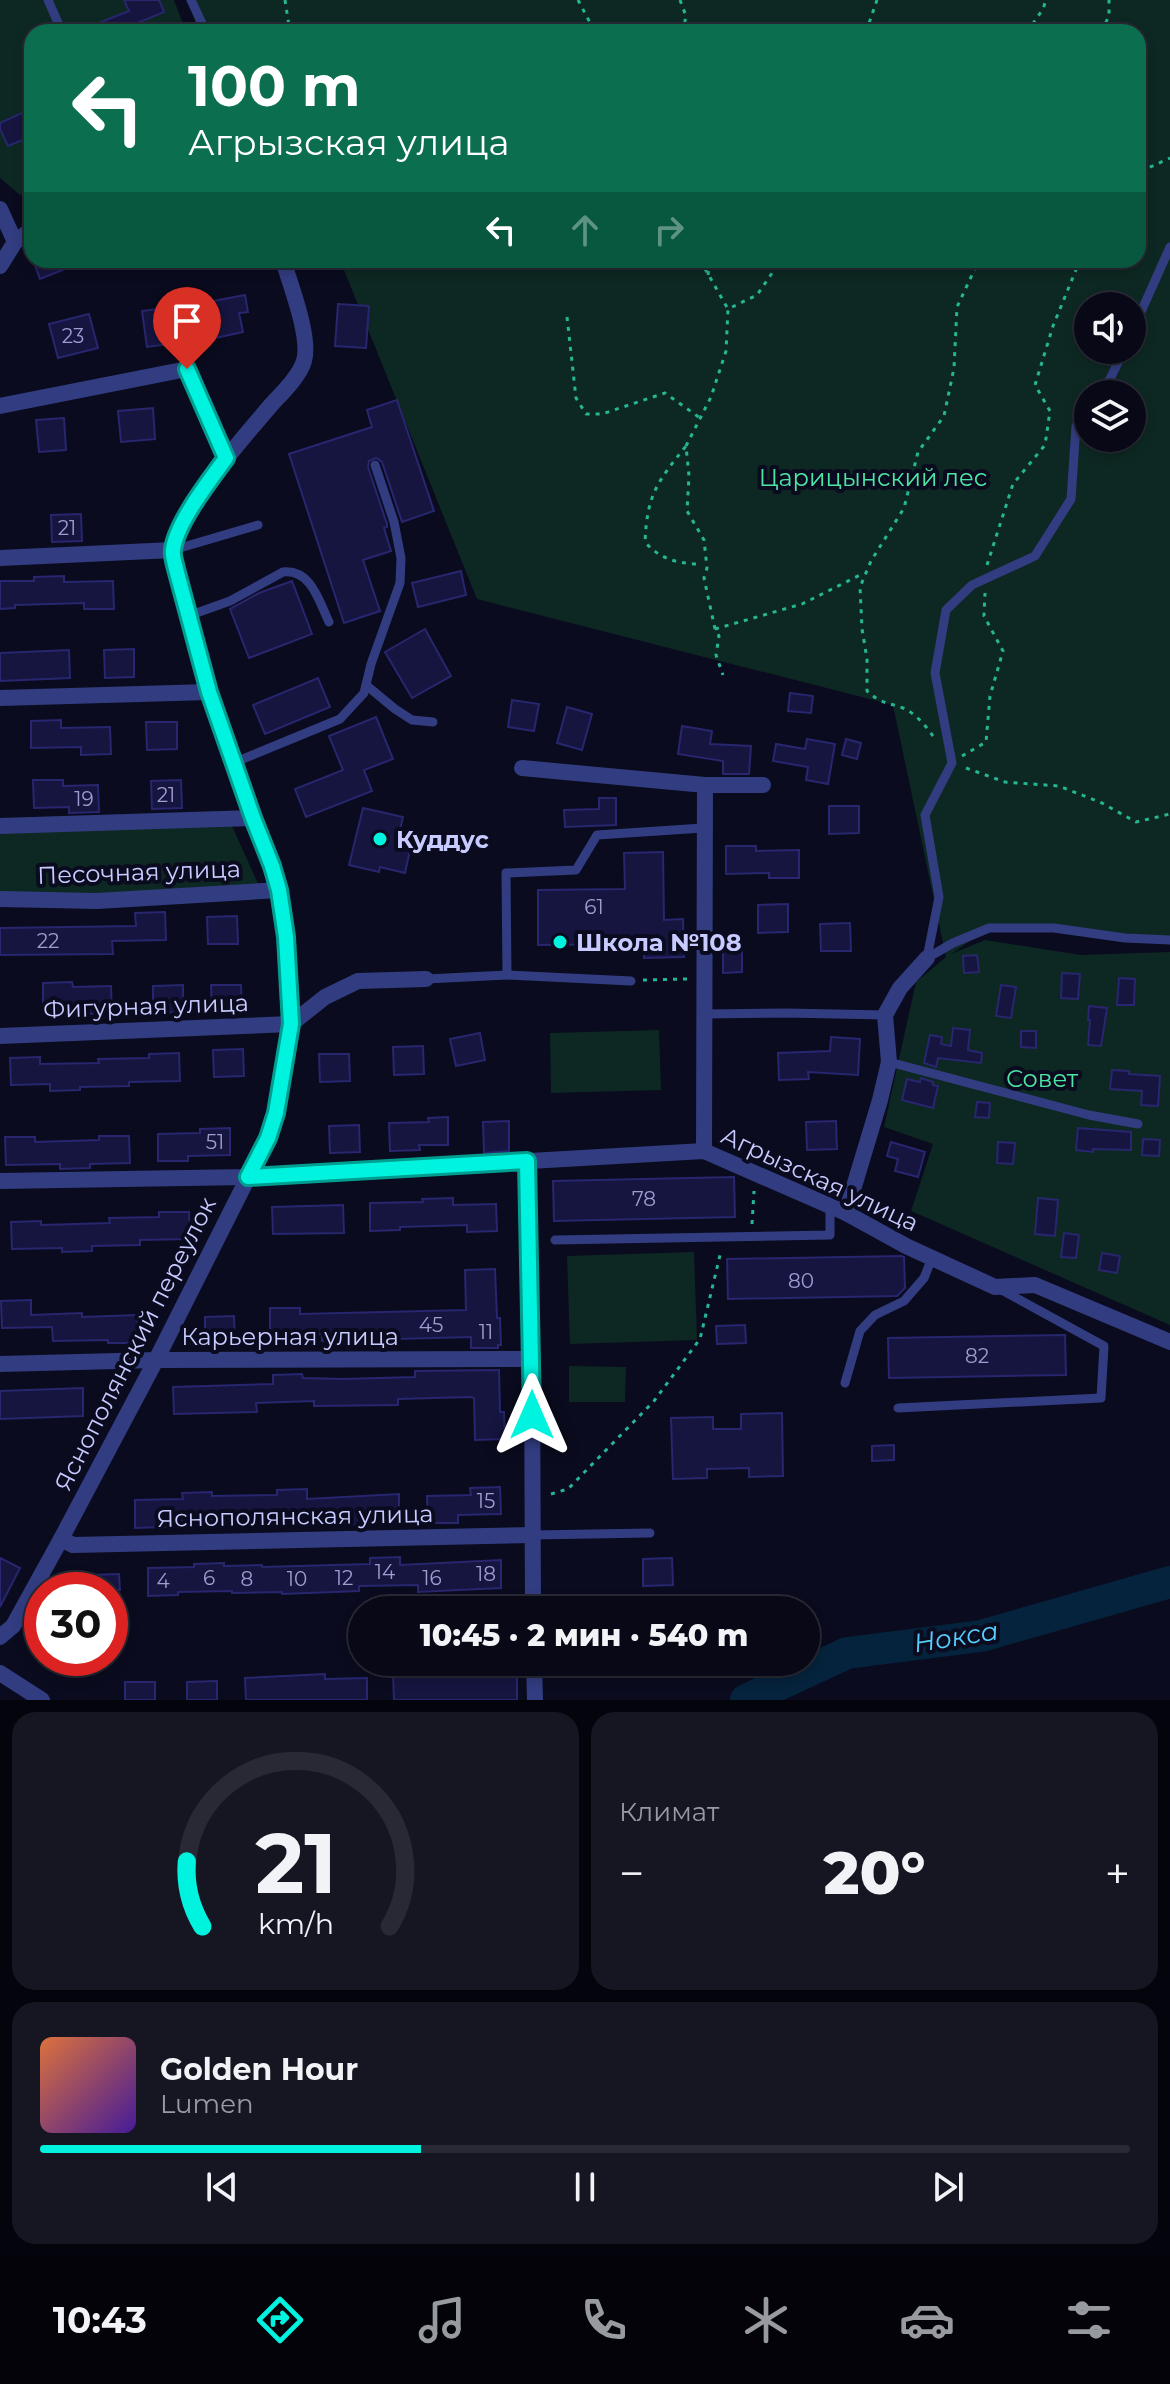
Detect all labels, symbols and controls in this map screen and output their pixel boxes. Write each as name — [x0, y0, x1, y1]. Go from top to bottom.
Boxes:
text: 100 m — [188, 52, 361, 120]
icon: left — [56, 56, 160, 160]
text: Агрызская улица — [188, 120, 510, 164]
icon: left — [479, 208, 523, 252]
icon: ahead — [563, 208, 607, 252]
icon: right — [647, 208, 691, 252]
pin — [153, 287, 221, 369]
map controls — [1074, 292, 1146, 452]
button: sound — [1074, 292, 1146, 364]
icon: arrive — [165, 299, 209, 343]
house number: 23 — [62, 324, 84, 348]
button: layers — [1074, 380, 1146, 452]
park label: Царицынский лес — [759, 463, 987, 492]
house number: 21 — [58, 516, 76, 540]
house number: 21 — [157, 783, 175, 807]
house number: 19 — [74, 787, 94, 811]
place label: Куддус — [396, 825, 489, 854]
marker: Куддус — [371, 830, 389, 848]
street label: Песочная улица — [37, 854, 241, 890]
house number: 61 — [584, 895, 604, 919]
place label: Школа №108 — [576, 928, 742, 957]
house number: 22 — [37, 929, 59, 953]
marker: Школа №108 — [551, 933, 569, 951]
street label: Фигурная улица — [43, 988, 249, 1024]
park label: Совет — [1006, 1064, 1079, 1093]
street label: Агрызская улица — [717, 1121, 923, 1237]
house number: 51 — [206, 1130, 224, 1154]
house number: 78 — [632, 1187, 656, 1211]
street label: Яснополянский переулок — [48, 1192, 222, 1496]
house number: 80 — [788, 1269, 814, 1293]
house number: 45 — [419, 1313, 443, 1337]
house number: 11 — [479, 1320, 493, 1344]
street label: Карьерная улица — [181, 1322, 399, 1351]
house number: 82 — [965, 1344, 989, 1368]
position arrow — [490, 1373, 574, 1457]
house number: 15 — [477, 1489, 495, 1513]
street label: Яснополянская улица — [156, 1499, 434, 1533]
house number: 14 — [375, 1560, 395, 1584]
house number: 18 — [476, 1562, 496, 1586]
house number: 6 — [203, 1566, 215, 1590]
house number: 12 — [335, 1566, 353, 1590]
house number: 16 — [422, 1566, 442, 1590]
house number: 8 — [241, 1567, 253, 1591]
house number: 10 — [287, 1567, 307, 1591]
house number: 4 — [156, 1569, 170, 1593]
speed limit sign: 30 — [24, 1572, 128, 1676]
water label: Нокса — [911, 1615, 1001, 1659]
text: 10:45 · 2 мин · 540 m — [420, 1617, 748, 1654]
text: Климат — [619, 1796, 719, 1828]
text: 21 — [255, 1812, 336, 1914]
text: 20° — [823, 1836, 926, 1909]
text: − — [619, 1846, 644, 1900]
text: + — [1105, 1846, 1130, 1900]
text: km/h — [257, 1906, 334, 1941]
text: Golden Hour — [160, 2051, 358, 2088]
text: Lumen — [160, 2088, 253, 2120]
icon: previous — [200, 2165, 244, 2209]
icon: pause — [563, 2165, 607, 2209]
icon: next — [926, 2165, 970, 2209]
icon: directions — [252, 2292, 308, 2348]
icon: music — [414, 2292, 470, 2348]
icon: phone — [576, 2292, 632, 2348]
icon: climate — [738, 2292, 794, 2348]
icon: car — [899, 2292, 955, 2348]
icon: filters — [1061, 2292, 1117, 2348]
text: 10:43 — [53, 2298, 147, 2342]

